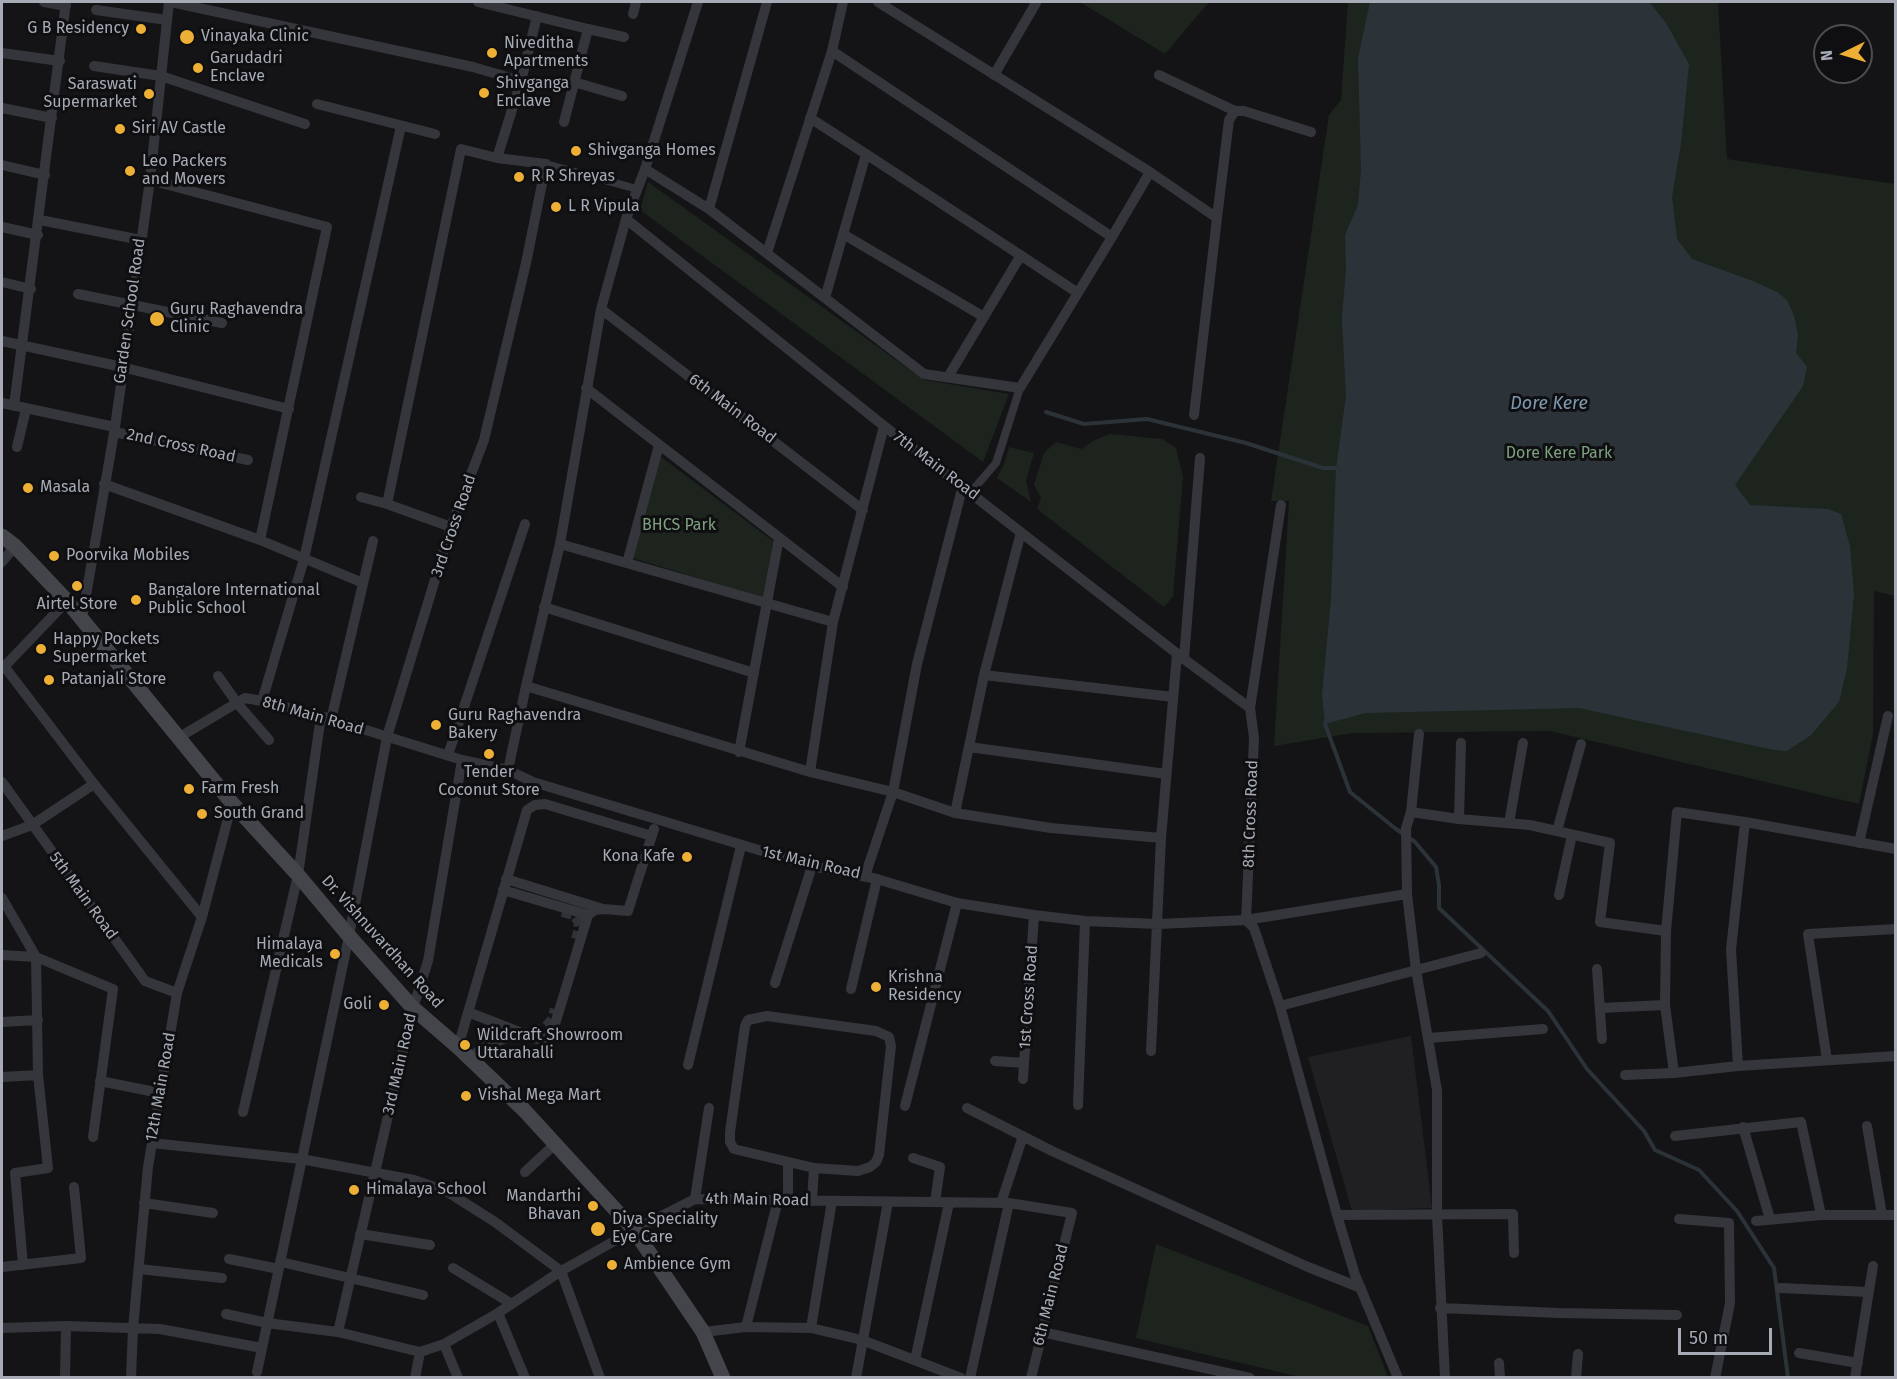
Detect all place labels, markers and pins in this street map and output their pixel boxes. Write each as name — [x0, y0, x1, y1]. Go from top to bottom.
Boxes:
place label: G B Residency — [27, 19, 129, 39]
marker: G B Residency — [134, 22, 148, 36]
place label: Vinayaka Clinic — [201, 27, 309, 47]
marker: Vinayaka Clinic — [178, 28, 196, 46]
place label: Niveditha Apartments — [504, 34, 588, 72]
marker: Niveditha Apartments — [485, 46, 499, 60]
place label: Garudadri Enclave — [210, 49, 283, 87]
marker: Garudadri Enclave — [191, 61, 205, 75]
place label: Shivganga Enclave — [496, 74, 569, 112]
place label: Saraswati Supermarket — [43, 75, 137, 113]
marker: Shivganga Enclave — [477, 86, 491, 100]
marker: Saraswati Supermarket — [142, 87, 156, 101]
place label: Siri AV Castle — [132, 119, 226, 139]
marker: Siri AV Castle — [113, 122, 127, 136]
place label: Shivganga Homes — [588, 141, 716, 161]
marker: Shivganga Homes — [569, 144, 583, 158]
place label: Leo Packers and Movers — [142, 152, 227, 190]
marker: Leo Packers and Movers — [123, 164, 137, 178]
place label: R R Shreyas — [531, 167, 615, 187]
marker: R R Shreyas — [512, 170, 526, 184]
place label: L R Vipula — [568, 197, 640, 217]
marker: L R Vipula — [549, 200, 563, 214]
place label: Guru Raghavendra Clinic — [170, 300, 303, 338]
marker: Guru Raghavendra Clinic — [148, 310, 166, 328]
place label: Masala — [40, 478, 90, 498]
marker: Masala — [21, 481, 35, 495]
place label: Poorvika Mobiles — [66, 546, 190, 566]
marker: Poorvika Mobiles — [47, 549, 61, 563]
marker: Airtel Store — [70, 579, 84, 593]
place label: Bangalore International Public School — [148, 581, 320, 619]
marker: Bangalore International Public School — [129, 593, 143, 607]
place label: Airtel Store — [36, 595, 118, 615]
place label: Happy Pockets Supermarket — [53, 630, 159, 668]
marker: Happy Pockets Supermarket — [34, 642, 48, 656]
place label: Patanjali Store — [61, 670, 166, 690]
marker: Patanjali Store — [42, 673, 56, 687]
place label: Guru Raghavendra Bakery — [448, 706, 581, 744]
marker: Guru Raghavendra Bakery — [429, 718, 443, 732]
marker: Tender Coconut Store — [482, 747, 496, 761]
place label: Tender Coconut Store — [438, 763, 540, 801]
place label: Farm Fresh — [201, 779, 279, 799]
marker: Farm Fresh — [182, 782, 196, 796]
place label: South Grand — [214, 804, 304, 824]
marker: South Grand — [195, 807, 209, 821]
place label: Kona Kafe — [602, 847, 675, 867]
marker: Kona Kafe — [680, 850, 694, 864]
place label: Himalaya Medicals — [256, 935, 323, 973]
marker: Himalaya Medicals — [328, 947, 342, 961]
place label: Krishna Residency — [888, 968, 961, 1006]
marker: Krishna Residency — [869, 980, 883, 994]
place label: Goli — [343, 995, 372, 1015]
marker: Goli — [377, 998, 391, 1012]
place label: Wildcraft Showroom Uttarahalli — [477, 1026, 623, 1064]
marker: Wildcraft Showroom Uttarahalli — [458, 1038, 472, 1052]
place label: Vishal Mega Mart — [478, 1086, 601, 1106]
marker: Vishal Mega Mart — [459, 1089, 473, 1103]
place label: Himalaya School — [366, 1180, 486, 1200]
marker: Himalaya School — [347, 1183, 361, 1197]
place label: Mandarthi Bhavan — [506, 1187, 581, 1225]
marker: Mandarthi Bhavan — [586, 1199, 600, 1213]
place label: Diya Speciality Eye Care — [612, 1210, 718, 1248]
marker: Diya Speciality Eye Care — [589, 1220, 607, 1238]
place label: Ambience Gym — [624, 1255, 731, 1275]
marker: Ambience Gym — [605, 1258, 619, 1272]

